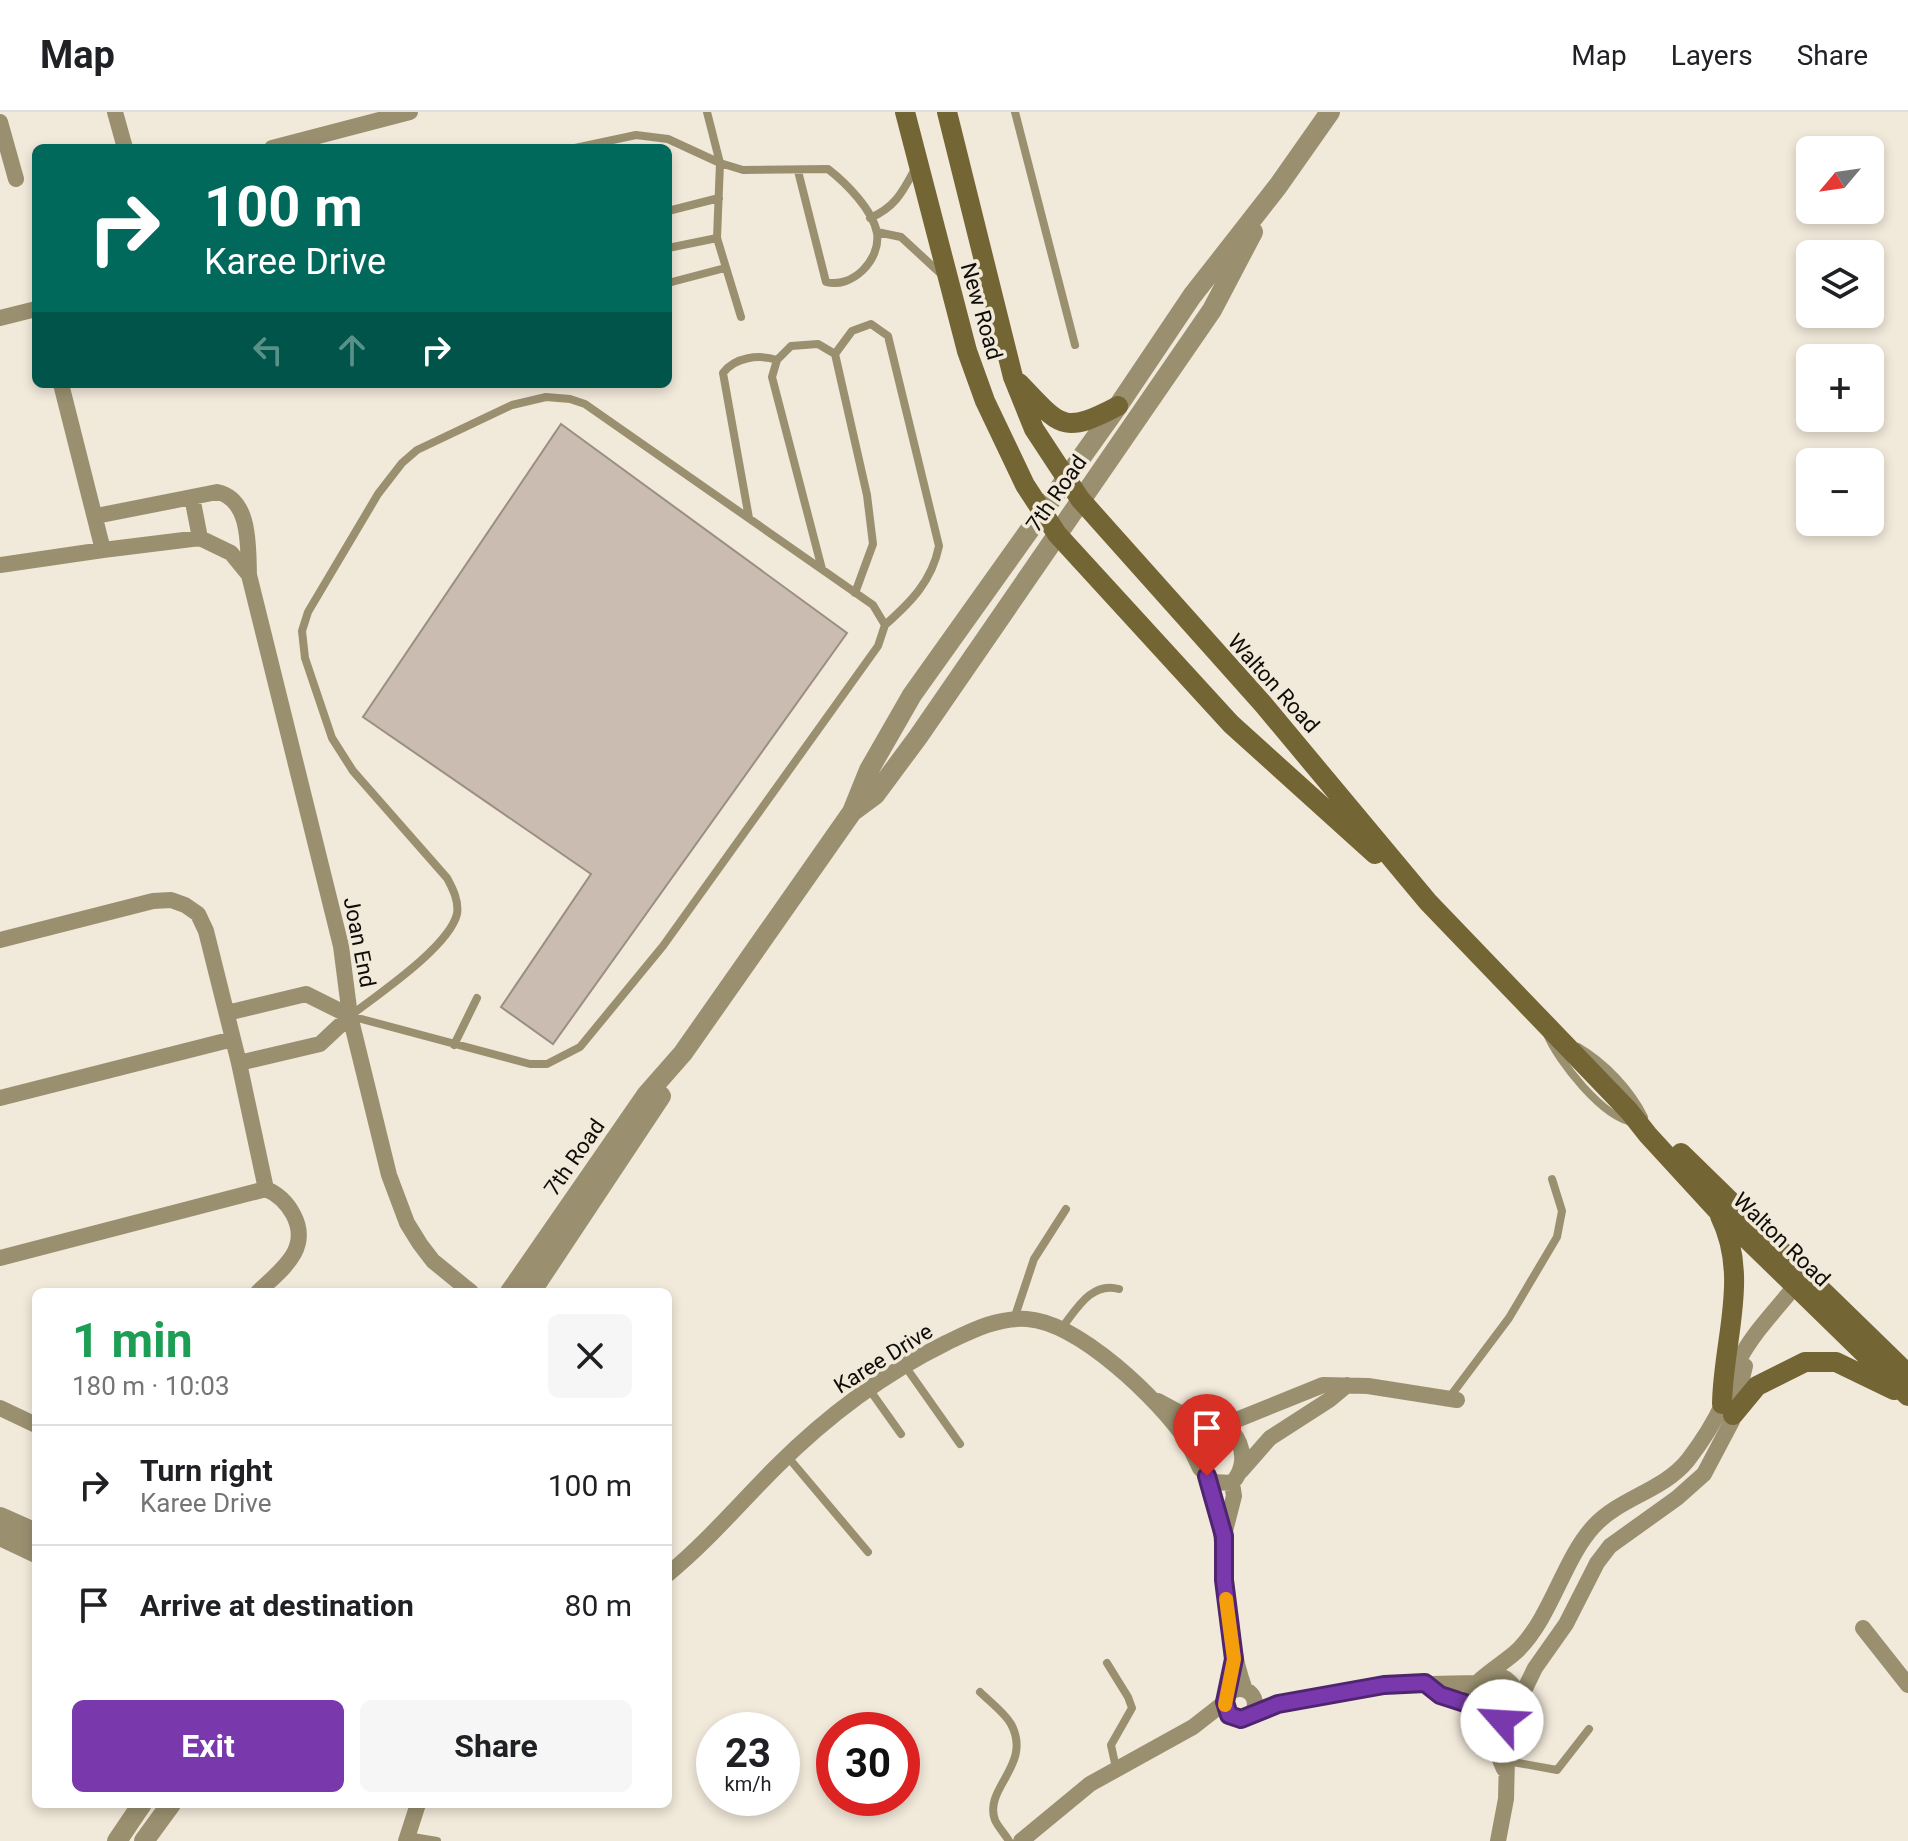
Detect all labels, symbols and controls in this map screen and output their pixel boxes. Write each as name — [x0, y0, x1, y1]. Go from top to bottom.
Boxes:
text: Map — [40, 33, 115, 77]
text: Map — [1571, 39, 1627, 72]
text: Layers — [1671, 39, 1753, 72]
text: Share — [1797, 39, 1868, 72]
north arrow — [1796, 136, 1884, 224]
map controls — [1796, 136, 1884, 536]
text: 100 m — [204, 174, 363, 240]
icon: right — [72, 176, 176, 280]
button: layers — [1796, 240, 1884, 328]
text: Karee Drive — [204, 241, 386, 283]
street label: New Road — [956, 260, 1007, 363]
icon: left — [246, 328, 290, 372]
icon: ahead — [330, 328, 374, 372]
icon: right — [414, 328, 458, 372]
button: + — [1796, 344, 1884, 432]
button: − — [1796, 448, 1884, 536]
street label: 7th Road — [1021, 450, 1092, 536]
street label: Walton Road — [1223, 629, 1324, 738]
street label: Joan End — [339, 895, 380, 989]
street label: 7th Road — [539, 1114, 610, 1200]
street label: Walton Road — [1728, 1187, 1835, 1291]
text: 1 min — [72, 1312, 193, 1369]
button: close — [548, 1314, 632, 1398]
street label: Karee Drive — [829, 1318, 937, 1399]
text: 180 m · 10:03 — [72, 1371, 230, 1401]
pin — [1173, 1394, 1241, 1476]
icon: arrive — [1185, 1406, 1229, 1450]
text: Turn right — [140, 1453, 273, 1488]
icon: right — [72, 1463, 116, 1507]
text: 100 m — [548, 1468, 632, 1503]
text: Karee Drive — [140, 1488, 271, 1518]
icon: arrive — [72, 1583, 116, 1627]
text: Arrive at destination — [140, 1588, 414, 1623]
text: 80 m — [565, 1588, 632, 1623]
position arrow — [1460, 1679, 1544, 1763]
button: Exit — [72, 1700, 344, 1792]
button: Share — [360, 1700, 632, 1792]
speed limit sign: 30 — [816, 1712, 920, 1816]
text: 23 — [725, 1730, 771, 1777]
text: km/h — [725, 1772, 771, 1796]

